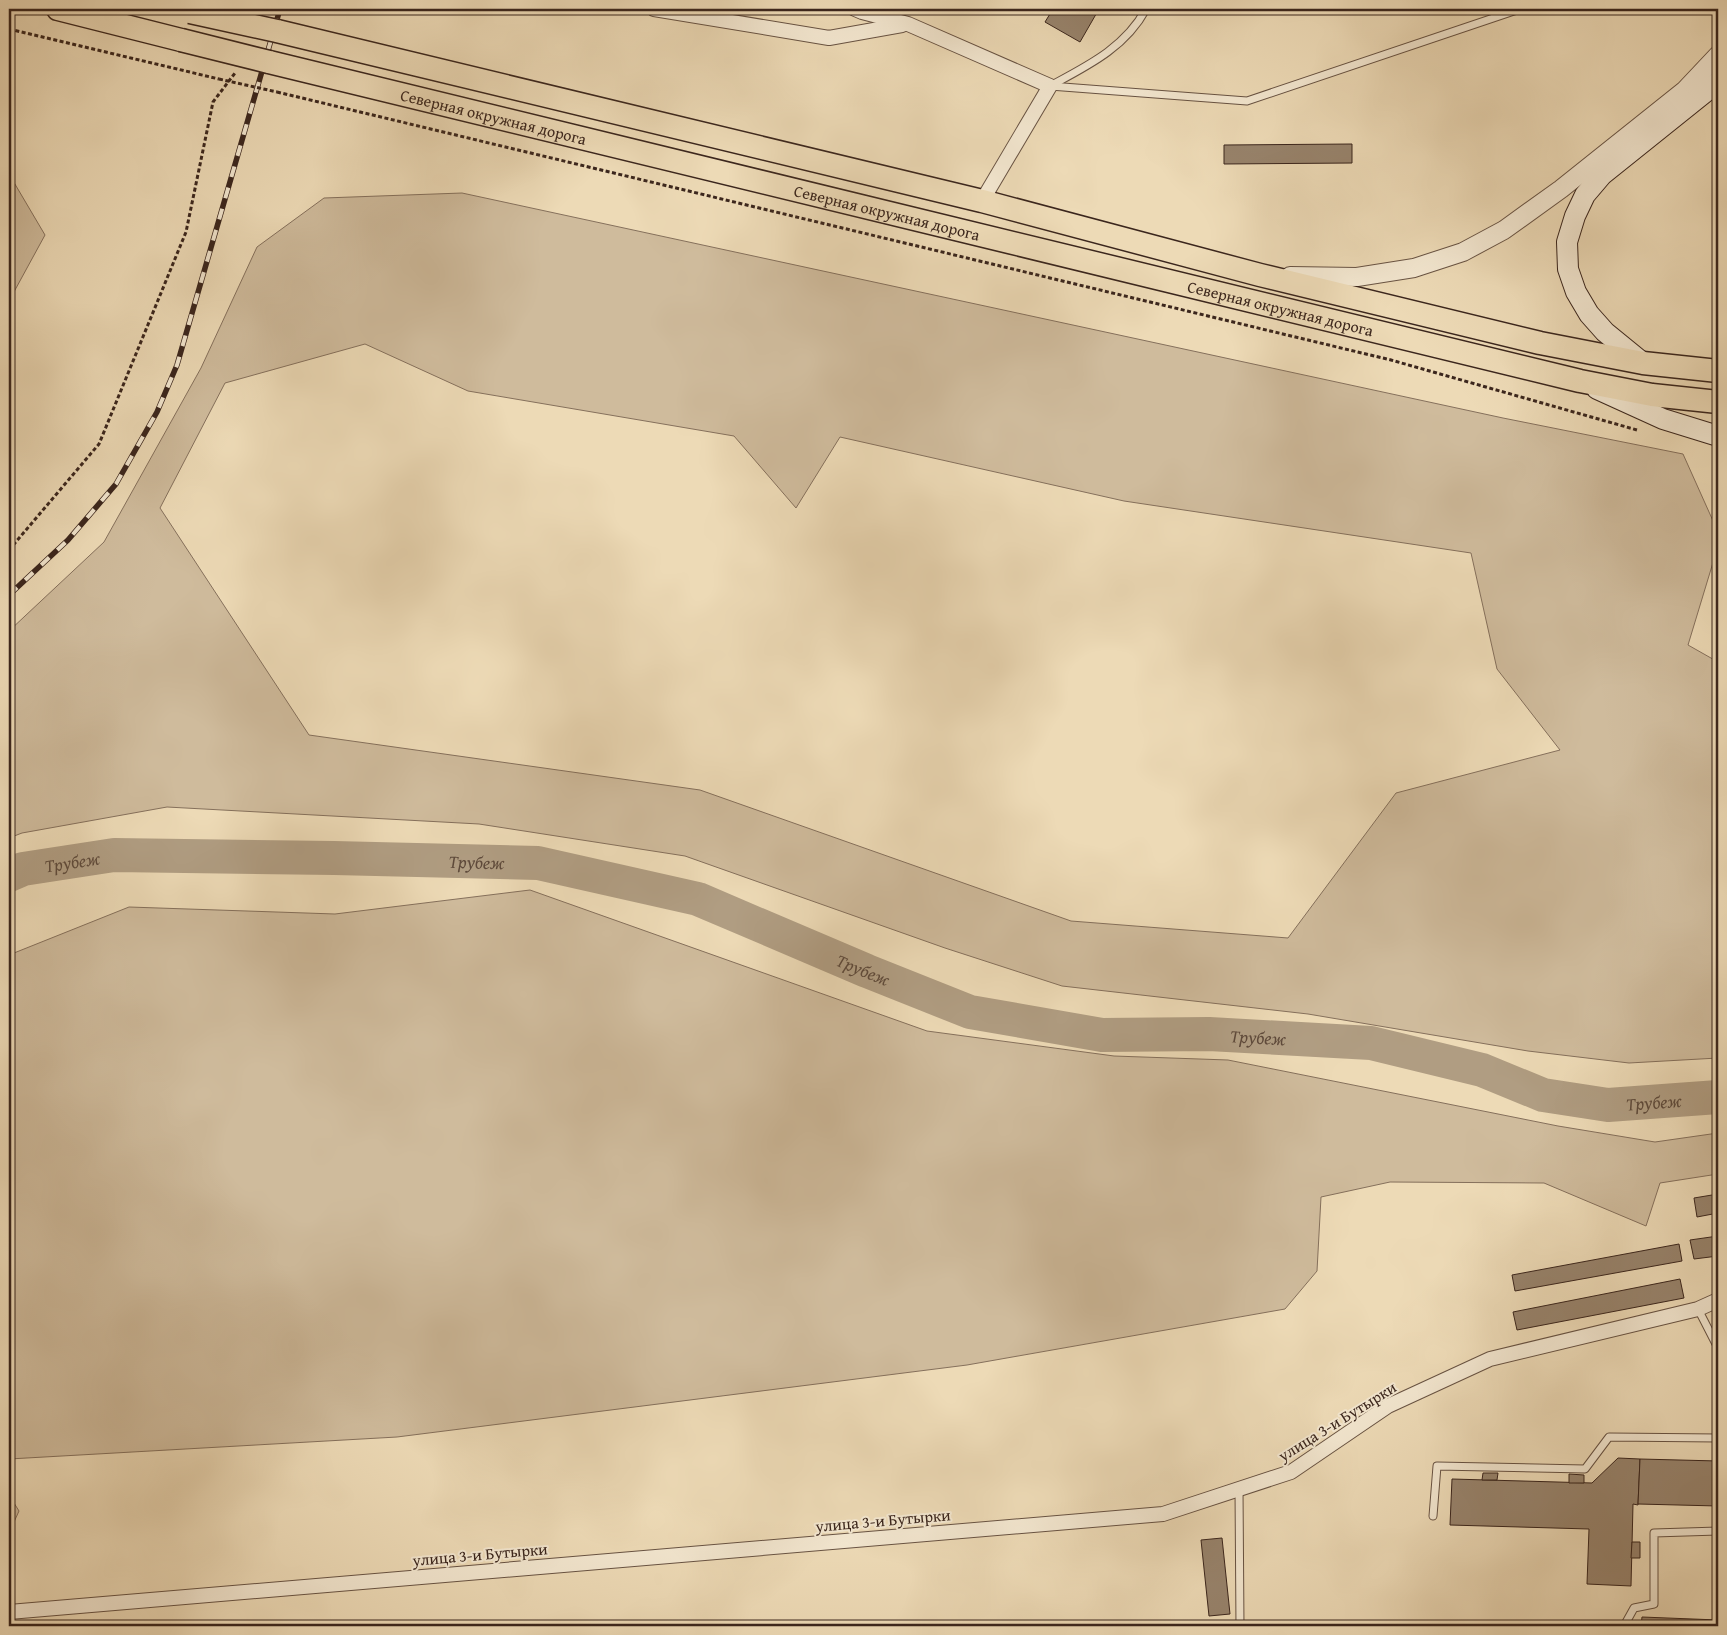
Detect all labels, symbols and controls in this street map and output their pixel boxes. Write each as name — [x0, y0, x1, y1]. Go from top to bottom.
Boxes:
street label: Северная окружная дорога — [398, 82, 589, 151]
street label: Северная окружная дорога — [792, 178, 983, 247]
street label: Северная окружная дорога — [1185, 274, 1376, 342]
water label: Трубеж — [43, 844, 103, 879]
water label: Трубеж — [448, 847, 506, 876]
water label: Трубеж — [832, 946, 895, 993]
water label: Трубеж — [1229, 1022, 1287, 1052]
water label: Трубеж — [1625, 1086, 1683, 1117]
street label: улица 3-и Бутырки — [1272, 1375, 1401, 1468]
street label: улица 3-и Бутырки — [813, 1502, 952, 1538]
street label: улица 3-и Бутырки — [410, 1536, 549, 1572]

